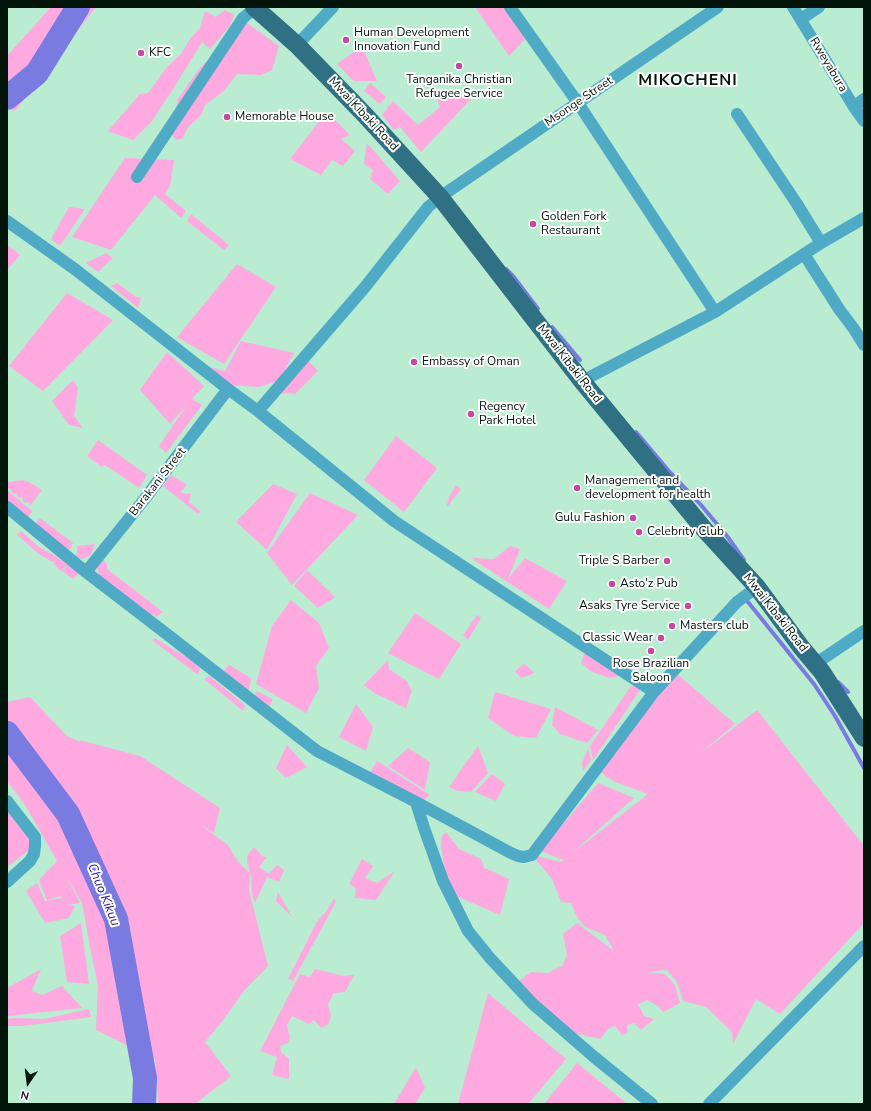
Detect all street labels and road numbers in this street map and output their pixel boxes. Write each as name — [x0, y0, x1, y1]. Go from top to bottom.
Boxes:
street label: Rweyabura — [806, 35, 850, 95]
street label: Mwai Kibaki Road — [325, 74, 401, 154]
street label: Msonge Street — [542, 74, 616, 130]
street label: Mwai Kibaki Road — [534, 322, 604, 406]
street label: Barakani Street — [127, 445, 189, 519]
street label: Mwai Kibaki Road — [740, 571, 810, 655]

